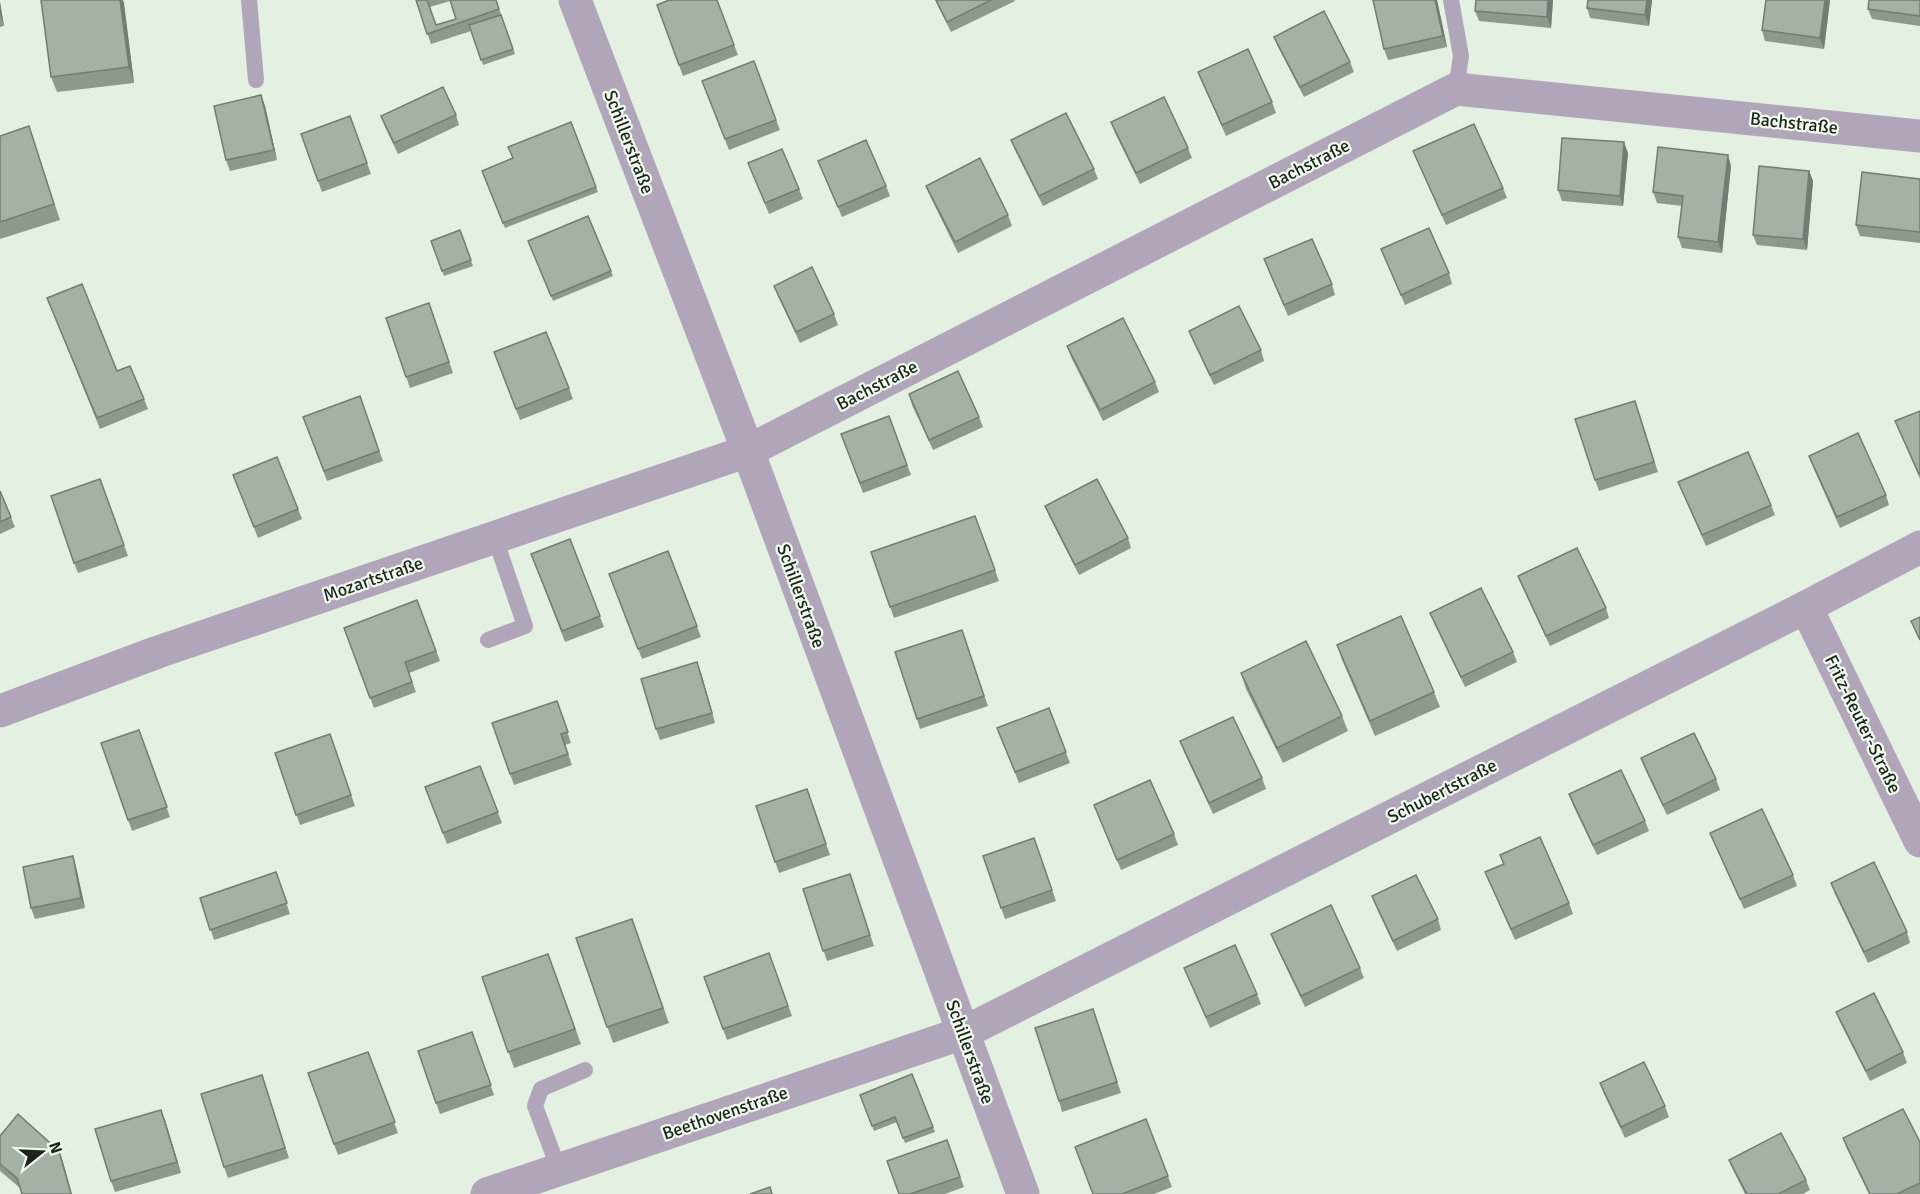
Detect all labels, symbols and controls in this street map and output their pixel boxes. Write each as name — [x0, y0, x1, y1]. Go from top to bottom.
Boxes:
street label: Schillerstraße — [599, 87, 659, 197]
street label: Bachstraße — [1749, 107, 1839, 139]
street label: Bachstraße — [1265, 134, 1353, 194]
street label: Bachstraße — [833, 355, 921, 415]
street label: Schillerstraße — [772, 541, 830, 651]
street label: Mozartstraße — [320, 552, 426, 606]
street label: Fritz-Reuter-Straße — [1820, 651, 1906, 797]
street label: Schubertstraße — [1384, 754, 1500, 828]
street label: Schillerstraße — [941, 997, 999, 1107]
street label: Beethovenstraße — [659, 1081, 791, 1145]
north arrow — [12, 1122, 72, 1182]
text: N — [44, 1139, 67, 1156]

